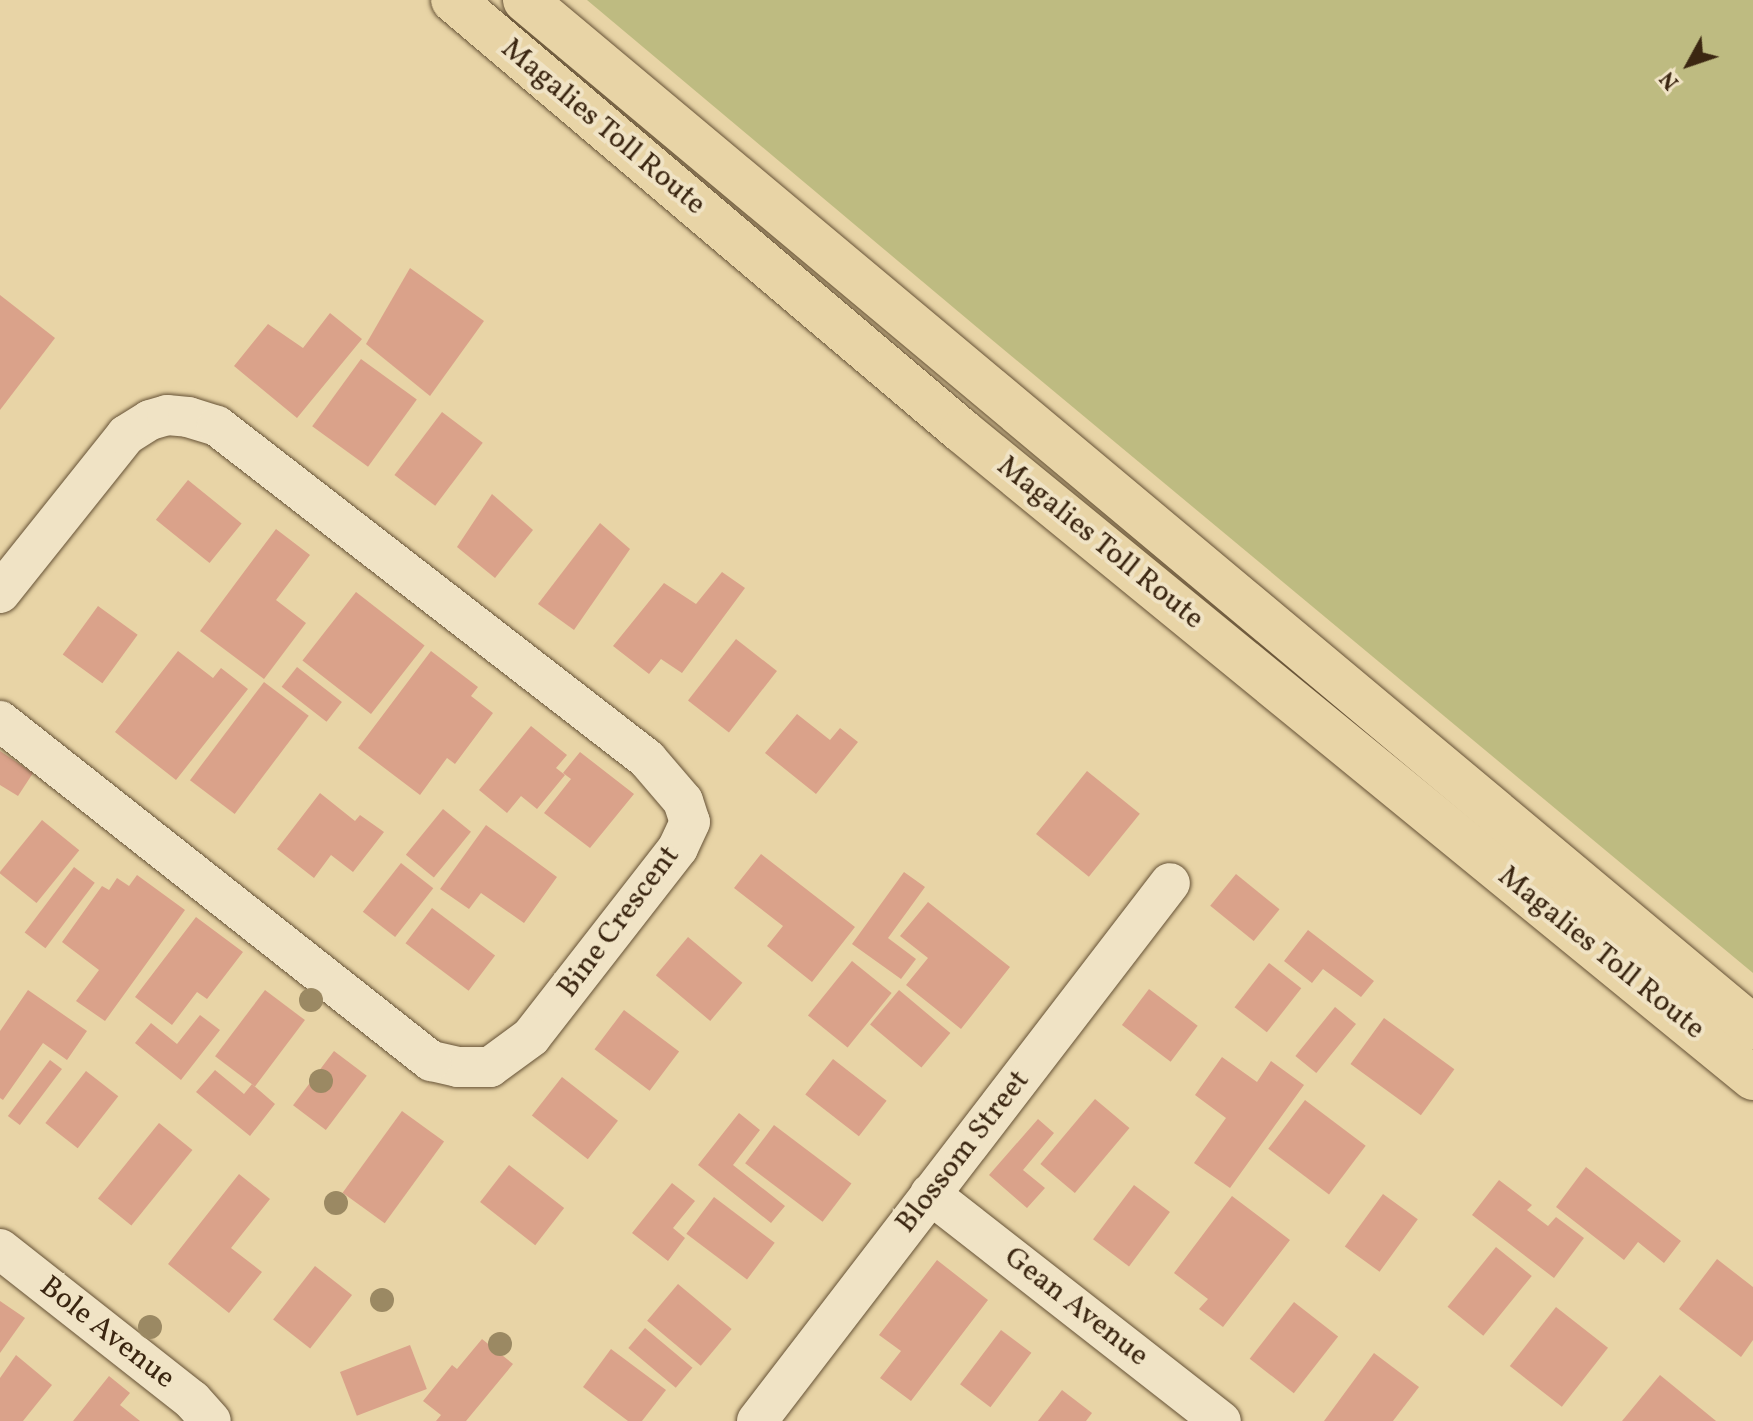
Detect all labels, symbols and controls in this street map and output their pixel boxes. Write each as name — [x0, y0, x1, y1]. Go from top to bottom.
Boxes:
north arrow — [1649, 24, 1729, 104]
street label: Magalies Toll Route — [493, 31, 713, 223]
text: N — [1653, 64, 1687, 96]
street label: Magalies Toll Route — [989, 448, 1211, 638]
street label: Bine Crescent — [550, 839, 688, 1005]
street label: Magalies Toll Route — [1490, 858, 1712, 1048]
street label: Blossom Street — [888, 1064, 1038, 1240]
street label: Gean Avenue — [997, 1240, 1155, 1374]
street label: Bole Avenue — [32, 1269, 182, 1397]

